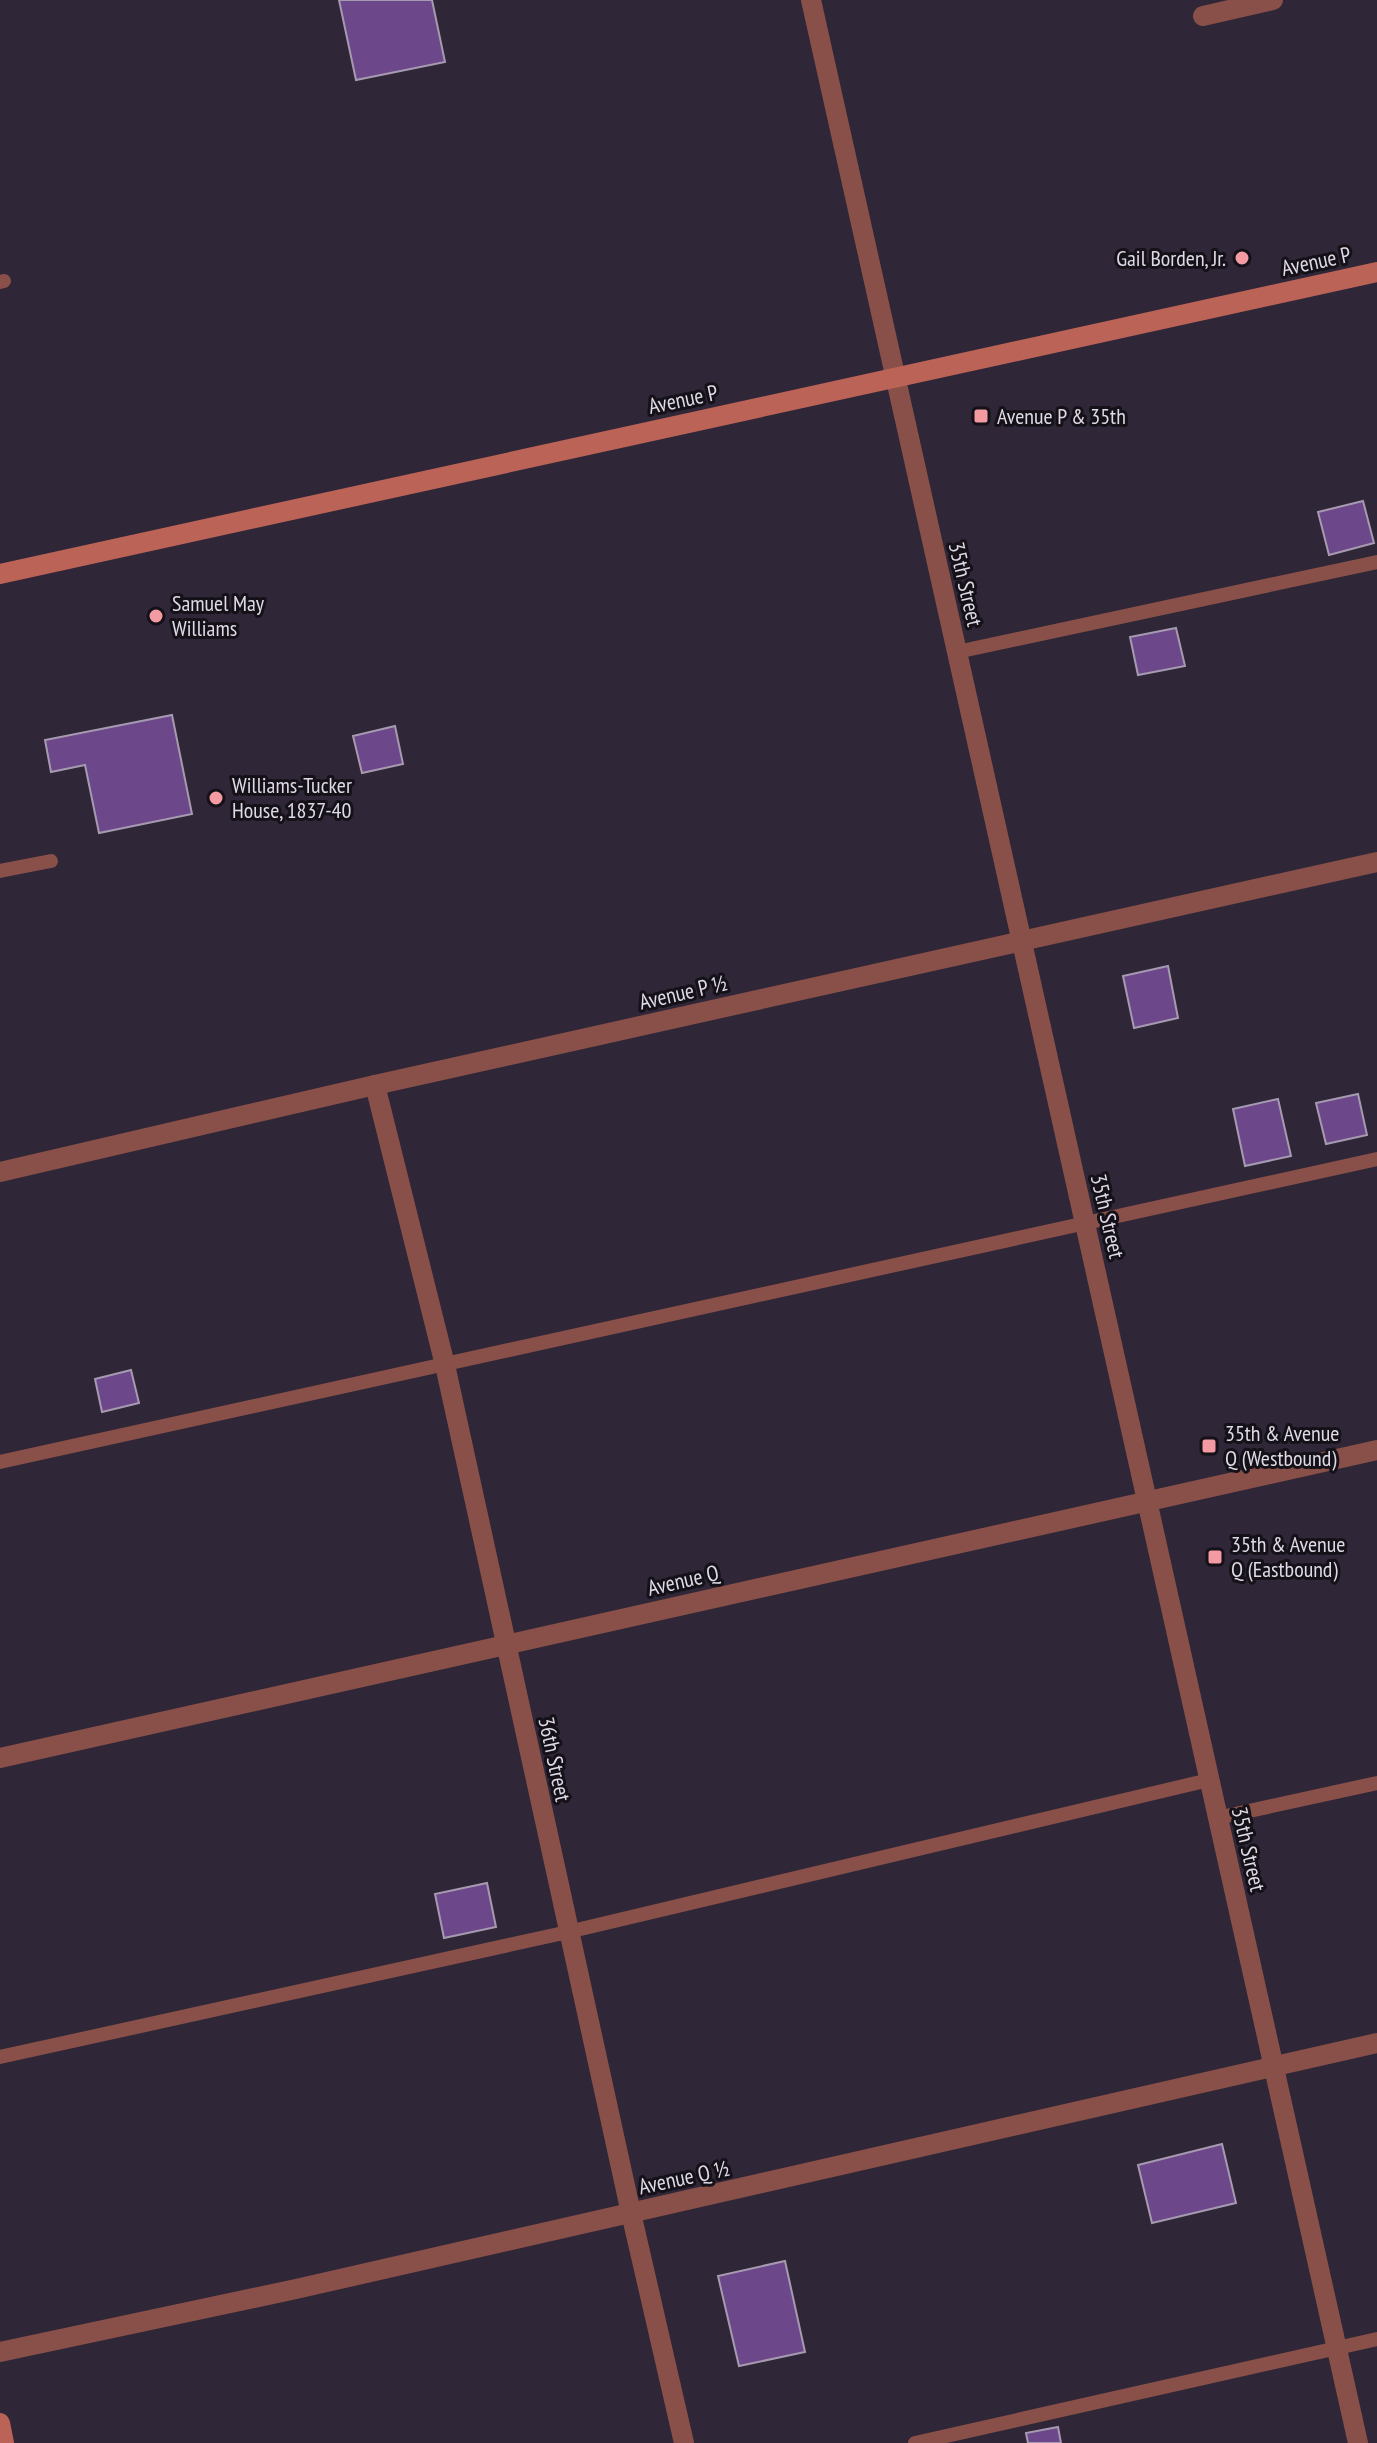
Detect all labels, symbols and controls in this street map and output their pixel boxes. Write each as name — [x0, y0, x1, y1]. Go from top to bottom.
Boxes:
street label: Avenue P — [1279, 240, 1353, 282]
place label: Gail Borden, Jr. — [1116, 244, 1226, 272]
marker: Gail Borden, Jr. — [1233, 249, 1251, 267]
street label: Avenue P — [646, 378, 720, 420]
place label: Avenue P & 35th — [997, 402, 1126, 430]
marker: Avenue P & 35th — [972, 407, 990, 425]
street label: 35th Street — [943, 539, 989, 629]
place label: Samuel May Williams — [172, 589, 265, 642]
marker: Samuel May Williams — [147, 607, 165, 625]
place label: Williams-Tucker House, 1837-40 — [232, 771, 352, 824]
marker: Williams-Tucker House, 1837-40 — [207, 789, 225, 807]
street label: Avenue P ½ — [636, 968, 730, 1016]
street label: 35th Street — [1085, 1171, 1131, 1261]
place label: 35th & Avenue Q (Westbound) — [1225, 1419, 1339, 1472]
marker: 35th & Avenue Q (Westbound) — [1200, 1437, 1218, 1455]
place label: 35th & Avenue Q (Eastbound) — [1231, 1530, 1345, 1583]
marker: 35th & Avenue Q (Eastbound) — [1206, 1548, 1224, 1566]
street label: Avenue Q — [645, 1558, 722, 1602]
street label: 36th Street — [532, 1714, 578, 1804]
street label: 35th Street — [1226, 1804, 1272, 1894]
street label: Avenue Q ½ — [636, 2154, 732, 2200]

